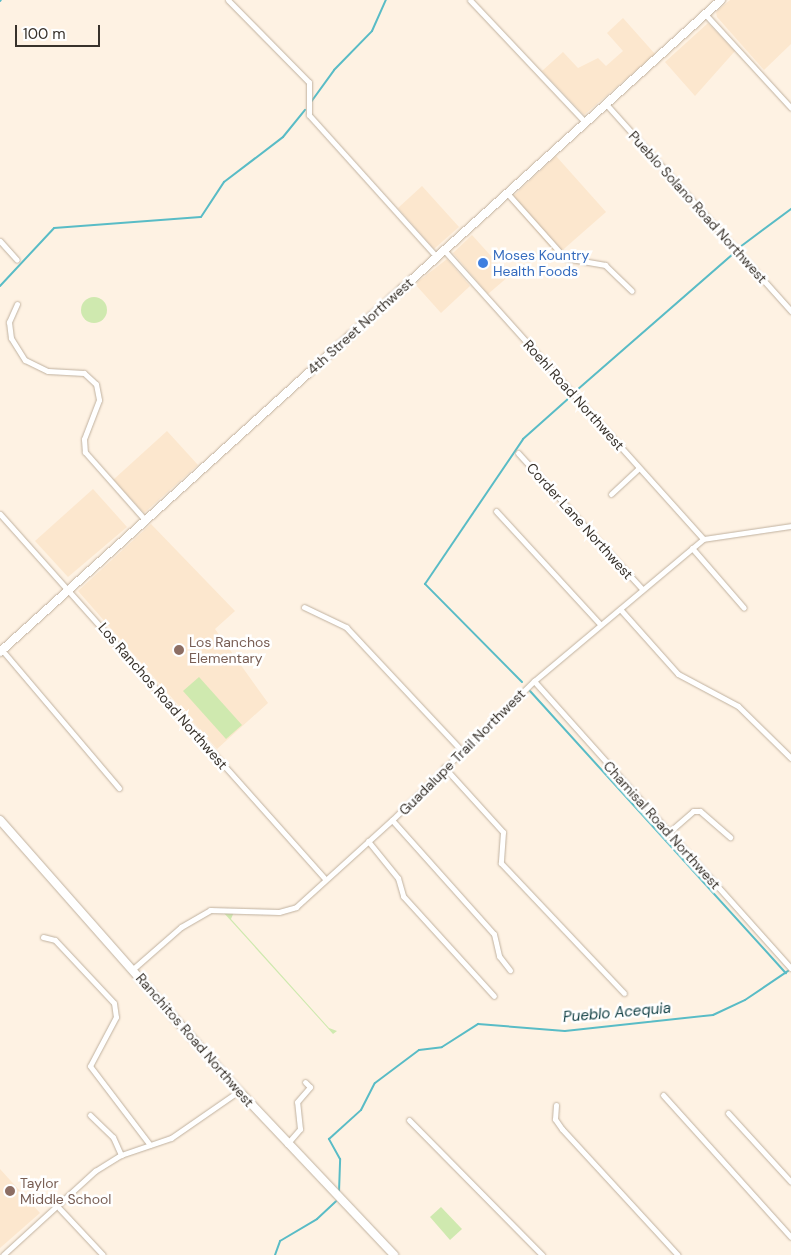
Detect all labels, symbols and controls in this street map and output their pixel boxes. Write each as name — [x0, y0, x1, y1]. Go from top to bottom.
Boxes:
scale bar — [18, 15, 102, 47]
text: 100 m — [23, 24, 66, 44]
street label: Pueblo Solano Road Northwest — [625, 128, 771, 286]
place label: Moses Kountry Health Foods — [493, 247, 589, 280]
marker: Moses Kountry Health Foods — [477, 257, 489, 269]
street label: 4th Street Northwest — [304, 274, 416, 378]
street label: Roehl Road Northwest — [520, 336, 628, 454]
street label: Corder Lane Northwest — [523, 459, 637, 583]
street label: Los Ranchos Road Northwest — [95, 619, 231, 773]
place label: Los Ranchos Elementary — [189, 634, 270, 666]
marker: Los Ranchos Elementary — [173, 644, 185, 656]
street label: Guadalupe Trail Northwest — [395, 685, 529, 819]
street label: Chamisal Road Northwest — [600, 757, 724, 893]
street label: Ranchitos Road Northwest — [133, 970, 257, 1110]
water label: Pueblo Acequia — [562, 999, 672, 1027]
place label: Taylor Middle School — [20, 1175, 111, 1208]
marker: Taylor Middle School — [4, 1185, 16, 1197]

